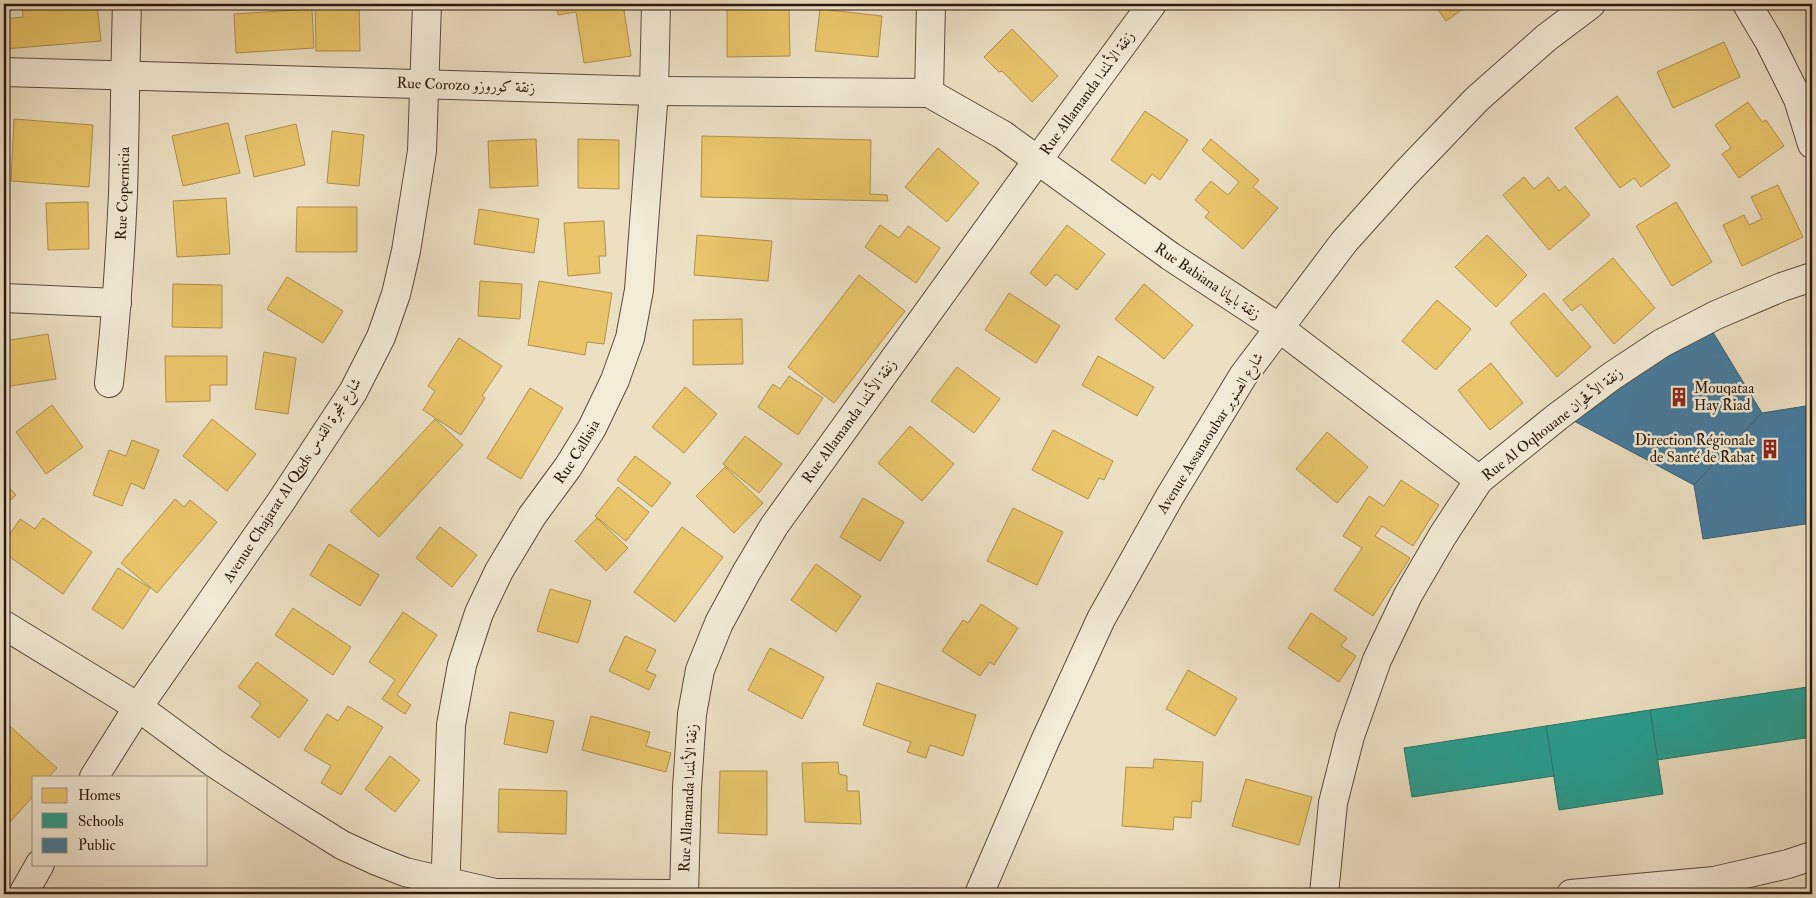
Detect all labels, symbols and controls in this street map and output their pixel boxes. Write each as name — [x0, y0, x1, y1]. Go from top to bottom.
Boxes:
street label: Rue Allamanda زنقة الألمندا — [1034, 26, 1139, 159]
street label: Rue Corozo زنقة كوروزو — [396, 74, 536, 97]
street label: Rue Copernicia — [112, 146, 134, 241]
street label: Rue Babiana زنقة بابيانا — [1151, 239, 1264, 324]
street label: Avenue Assanaoubar شارع الصنوبر — [1152, 349, 1271, 520]
street label: Rue Allamanda زنقة الألمندا — [796, 354, 901, 487]
street label: Rue Al Oqhouane زنقة الأقحوان — [1477, 362, 1627, 485]
street label: Avenue Chajarat Al Qods شارع شجرة القدس — [219, 374, 368, 589]
place label: Mouqataa Hay Riad — [1694, 379, 1755, 415]
building icon: Mouqataa Hay Riad — [1668, 386, 1690, 408]
street label: Rue Callisia — [550, 416, 605, 488]
place label: Direction Régionale de Santé de Rabat — [1635, 431, 1755, 467]
building icon: Direction Régionale de Santé de Rabat — [1759, 438, 1781, 460]
street label: Rue Allamanda زنقة الألمندا — [673, 723, 702, 873]
legend — [32, 776, 208, 866]
text: Homes — [78, 786, 120, 805]
text: Schools — [78, 812, 124, 831]
text: Public — [78, 836, 116, 855]

